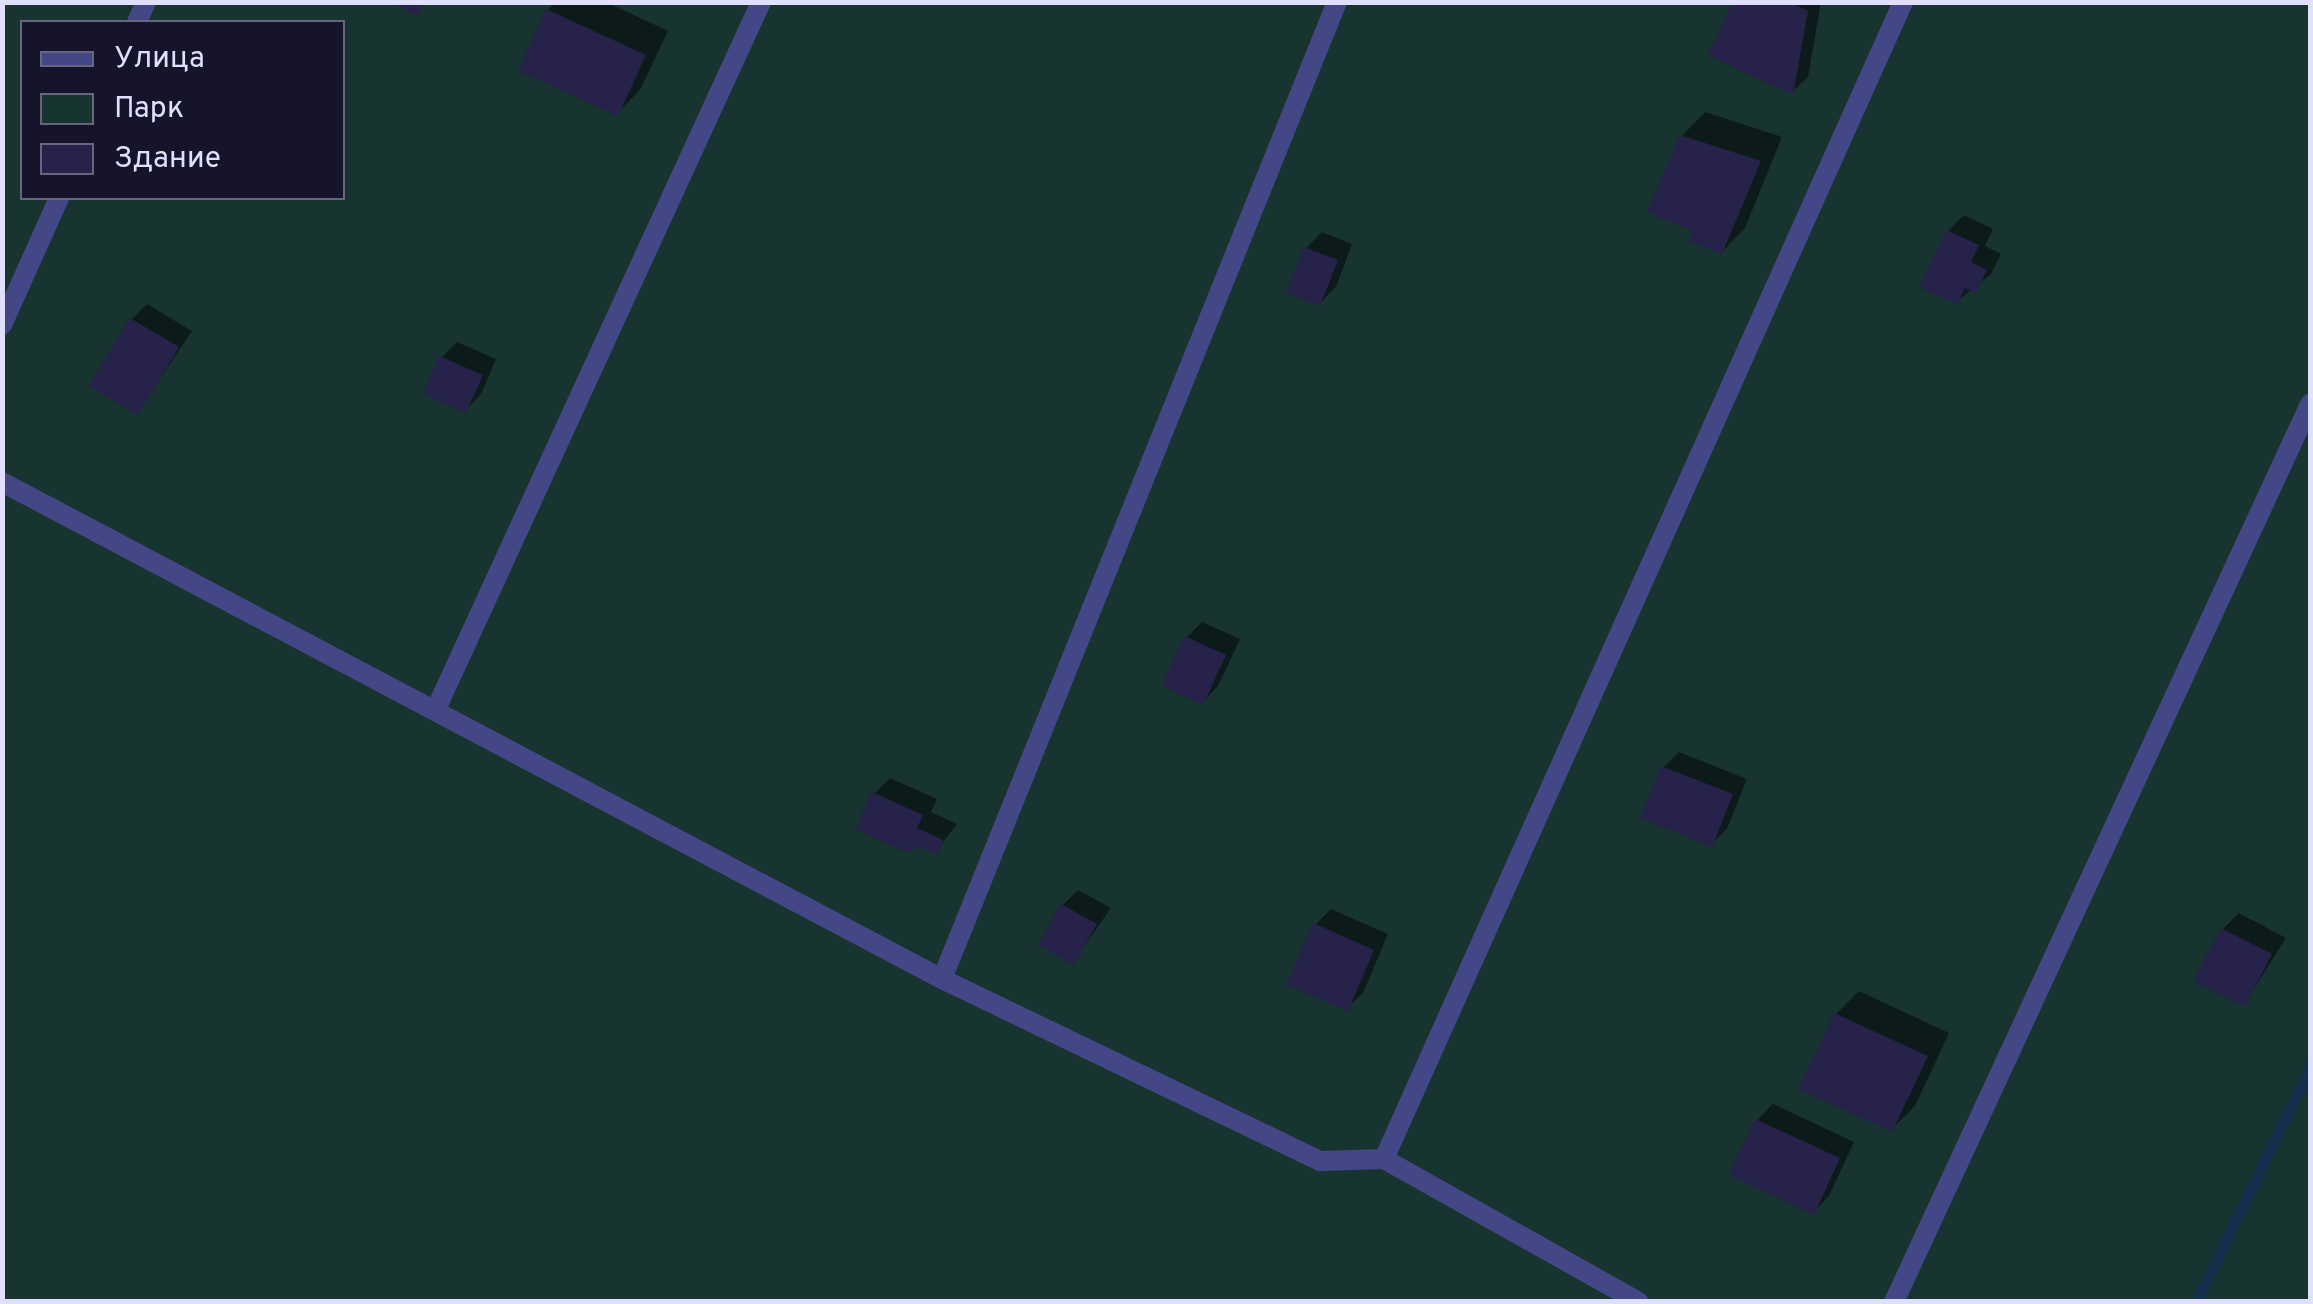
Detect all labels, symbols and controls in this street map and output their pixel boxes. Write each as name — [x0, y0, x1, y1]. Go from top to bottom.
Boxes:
legend — [20, 20, 345, 200]
text: Улица — [114, 41, 205, 78]
text: Парк — [114, 91, 184, 128]
text: Здание — [114, 141, 221, 178]

